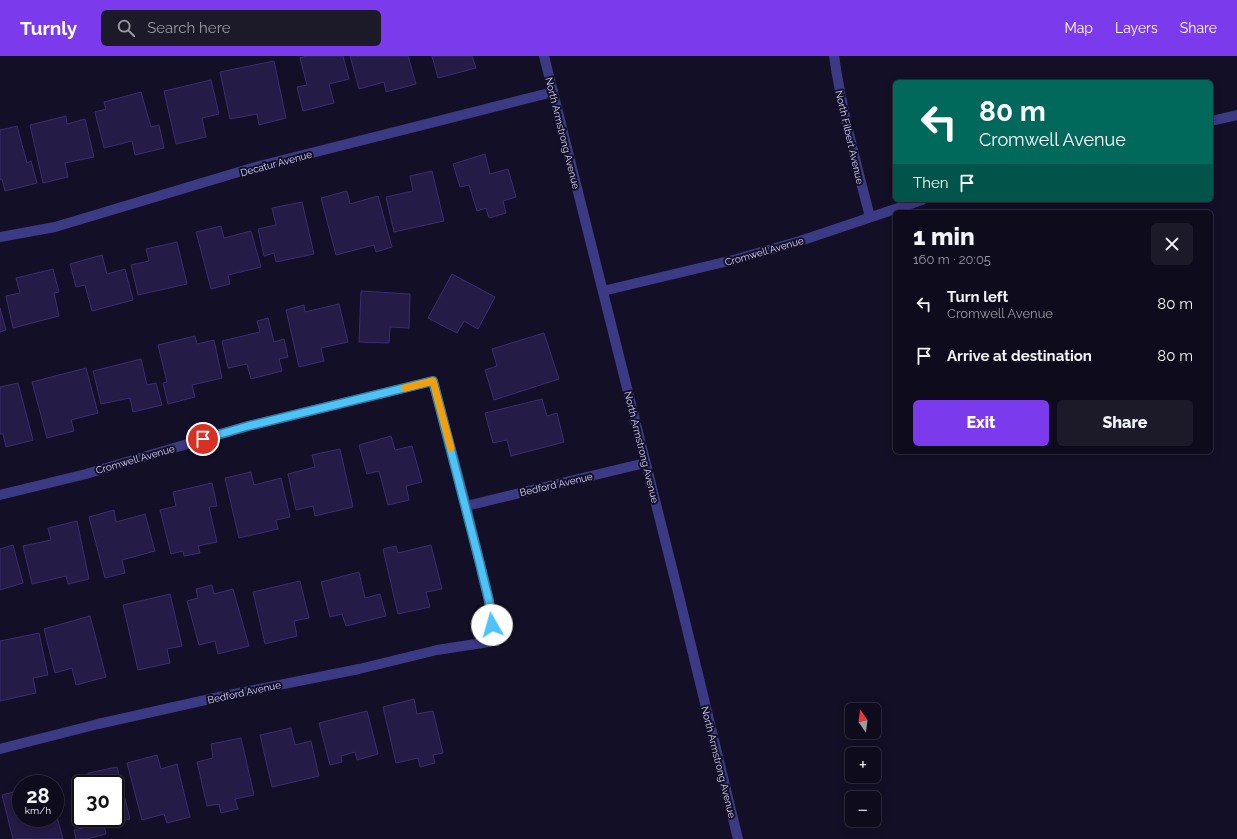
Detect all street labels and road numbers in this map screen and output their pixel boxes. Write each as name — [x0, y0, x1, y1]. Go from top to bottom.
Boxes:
street label: North Armstrong Avenue — [543, 76, 582, 190]
street label: North Filbert Avenue — [833, 89, 866, 185]
street label: Decatur Avenue — [239, 149, 313, 178]
street label: Cromwell Avenue — [723, 235, 805, 268]
street label: North Armstrong Avenue — [622, 390, 661, 504]
street label: Cromwell Avenue — [94, 443, 176, 476]
street label: Bedford Avenue — [518, 471, 594, 498]
street label: Bedford Avenue — [206, 679, 282, 706]
street label: North Armstrong Avenue — [699, 705, 738, 819]

